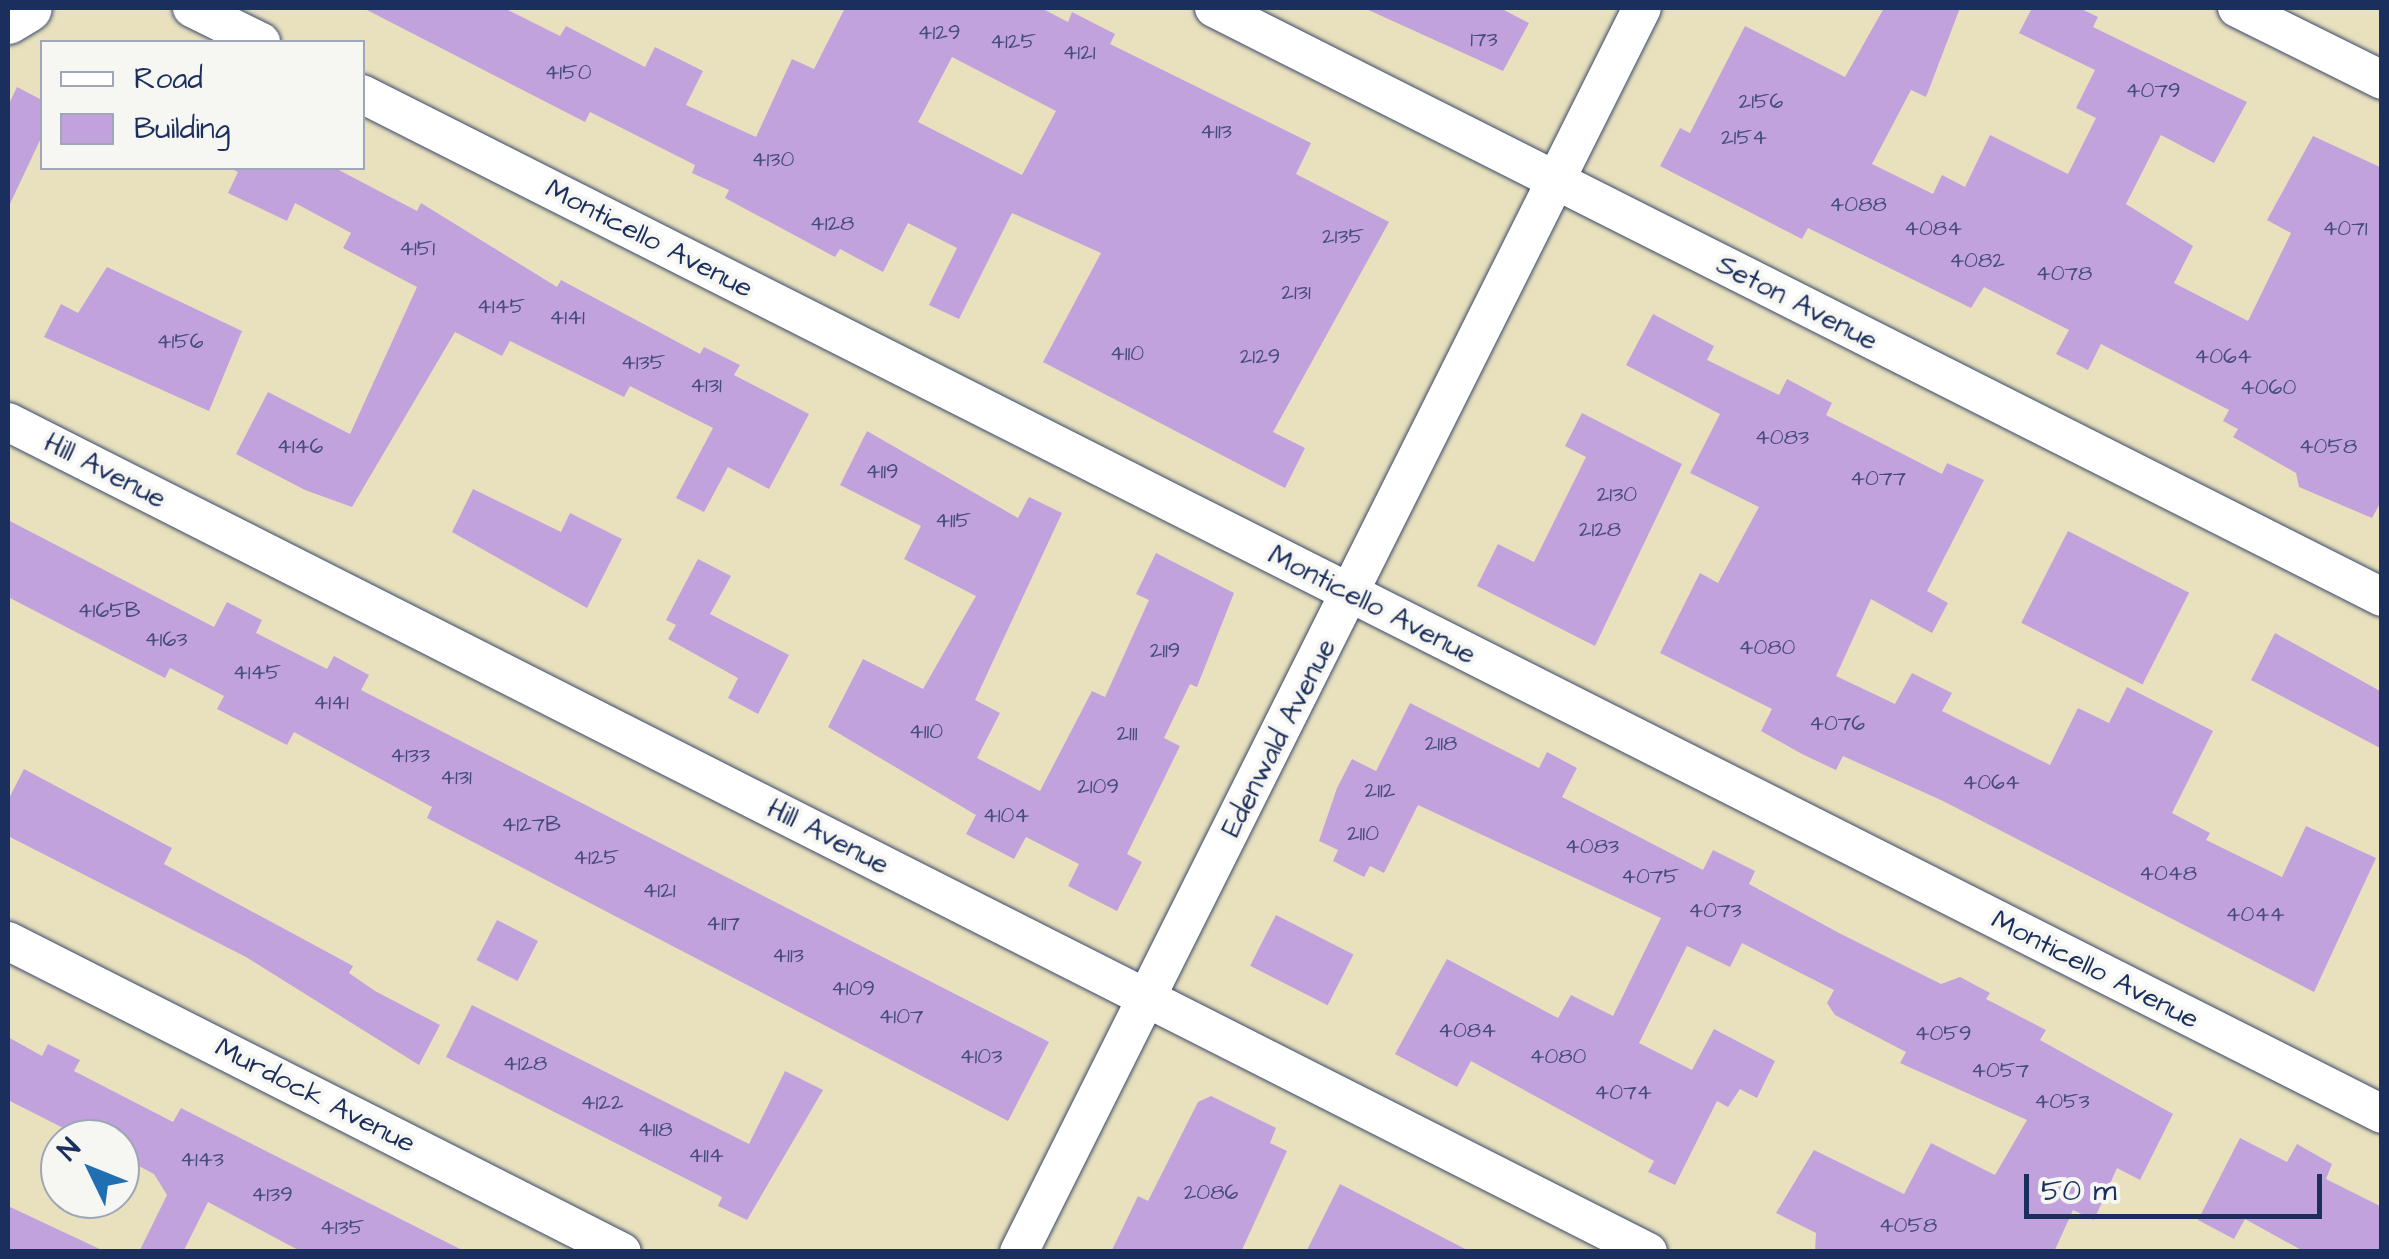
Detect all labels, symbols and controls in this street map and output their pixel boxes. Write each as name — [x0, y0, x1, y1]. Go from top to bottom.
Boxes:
house number: 4129 — [918, 20, 960, 46]
house number: 173 — [1470, 27, 1498, 53]
house number: 4125 — [990, 29, 1036, 55]
legend — [40, 40, 365, 170]
house number: 4121 — [1062, 40, 1096, 66]
text: Road — [134, 58, 203, 100]
house number: 4150 — [544, 60, 592, 86]
house number: 4079 — [2126, 78, 2180, 104]
house number: 2156 — [1739, 89, 1783, 115]
text: Building — [134, 108, 230, 150]
house number: 4113 — [1200, 119, 1232, 145]
house number: 2154 — [1721, 125, 1767, 151]
house number: 4130 — [752, 147, 794, 173]
street label: Monticello Avenue — [540, 172, 758, 306]
house number: 4088 — [1829, 192, 1887, 218]
house number: 4128 — [810, 211, 854, 237]
house number: 4084 — [1904, 216, 1962, 242]
house number: 4071 — [2322, 216, 2368, 242]
house number: 2135 — [1322, 224, 1364, 250]
house number: 4151 — [399, 236, 435, 262]
street label: Seton Avenue — [1711, 248, 1883, 358]
house number: 4082 — [1949, 248, 2005, 274]
house number: 4078 — [2036, 261, 2092, 287]
house number: 2131 — [1281, 280, 1311, 306]
house number: 4145 — [477, 294, 525, 320]
house number: 4141 — [549, 305, 585, 331]
house number: 4156 — [156, 329, 204, 355]
house number: 4110 — [1110, 341, 1144, 367]
house number: 2129 — [1240, 344, 1280, 370]
house number: 4064 — [2194, 344, 2252, 370]
house number: 4135 — [621, 350, 665, 376]
house number: 4131 — [690, 373, 722, 399]
house number: 4060 — [2240, 375, 2296, 401]
house number: 4083 — [1755, 425, 1809, 451]
street label: Hill Avenue — [38, 426, 172, 516]
house number: 4146 — [277, 434, 323, 460]
house number: 4058 — [2299, 434, 2357, 460]
house number: 4119 — [865, 459, 899, 485]
house number: 4077 — [1850, 466, 1906, 492]
house number: 2130 — [1597, 482, 1637, 508]
house number: 4115 — [935, 508, 971, 534]
house number: 2128 — [1579, 517, 1621, 543]
street label: Monticello Avenue — [1263, 538, 1481, 672]
house number: 4165B — [78, 598, 140, 624]
house number: 4163 — [145, 627, 187, 653]
street label: Edenwald Avenue — [1215, 633, 1343, 843]
house number: 4080 — [1739, 635, 1795, 661]
house number: 2119 — [1150, 638, 1180, 664]
house number: 4145 — [233, 660, 281, 686]
house number: 4141 — [313, 690, 349, 716]
house number: 4076 — [1809, 711, 1865, 737]
house number: 4110 — [909, 719, 943, 745]
house number: 2111 — [1116, 721, 1138, 747]
house number: 2118 — [1425, 731, 1457, 757]
house number: 4133 — [390, 743, 430, 769]
house number: 4131 — [440, 765, 472, 791]
house number: 4064 — [1962, 770, 2020, 796]
house number: 2109 — [1077, 774, 1119, 800]
house number: 2112 — [1365, 778, 1395, 804]
street label: Hill Avenue — [761, 792, 895, 882]
house number: 4104 — [983, 803, 1029, 829]
house number: 4127B — [501, 812, 561, 838]
house number: 2110 — [1347, 821, 1379, 847]
house number: 4083 — [1565, 834, 1619, 860]
house number: 4125 — [573, 845, 619, 871]
house number: 4048 — [2139, 861, 2197, 887]
house number: 4075 — [1621, 864, 1679, 890]
house number: 4121 — [642, 878, 676, 904]
house number: 4073 — [1688, 898, 1742, 924]
house number: 4044 — [2226, 902, 2284, 928]
street label: Monticello Avenue — [1986, 903, 2204, 1037]
house number: 4117 — [706, 911, 740, 937]
house number: 4113 — [772, 943, 804, 969]
house number: 4109 — [831, 976, 875, 1002]
house number: 4107 — [878, 1004, 924, 1030]
house number: 4084 — [1438, 1018, 1496, 1044]
house number: 4059 — [1915, 1021, 1971, 1047]
street label: Murdock Avenue — [209, 1031, 421, 1161]
house number: 4103 — [960, 1044, 1002, 1070]
house number: 4080 — [1530, 1044, 1586, 1070]
house number: 4128 — [503, 1051, 547, 1077]
house number: 4057 — [1971, 1058, 2029, 1084]
house number: 4074 — [1594, 1080, 1652, 1106]
house number: 4053 — [2034, 1089, 2090, 1115]
house number: 4122 — [581, 1090, 623, 1116]
house number: 4118 — [638, 1117, 672, 1143]
north arrow — [40, 1119, 140, 1219]
text: N — [49, 1130, 89, 1169]
house number: 4114 — [688, 1143, 724, 1169]
house number: 4143 — [180, 1147, 224, 1173]
scale bar — [2029, 1154, 2326, 1216]
text: 50 m — [2041, 1170, 2117, 1212]
house number: 2086 — [1184, 1180, 1238, 1206]
house number: 4139 — [251, 1182, 293, 1208]
house number: 4058 — [1879, 1213, 1937, 1239]
house number: 4135 — [320, 1215, 364, 1241]

